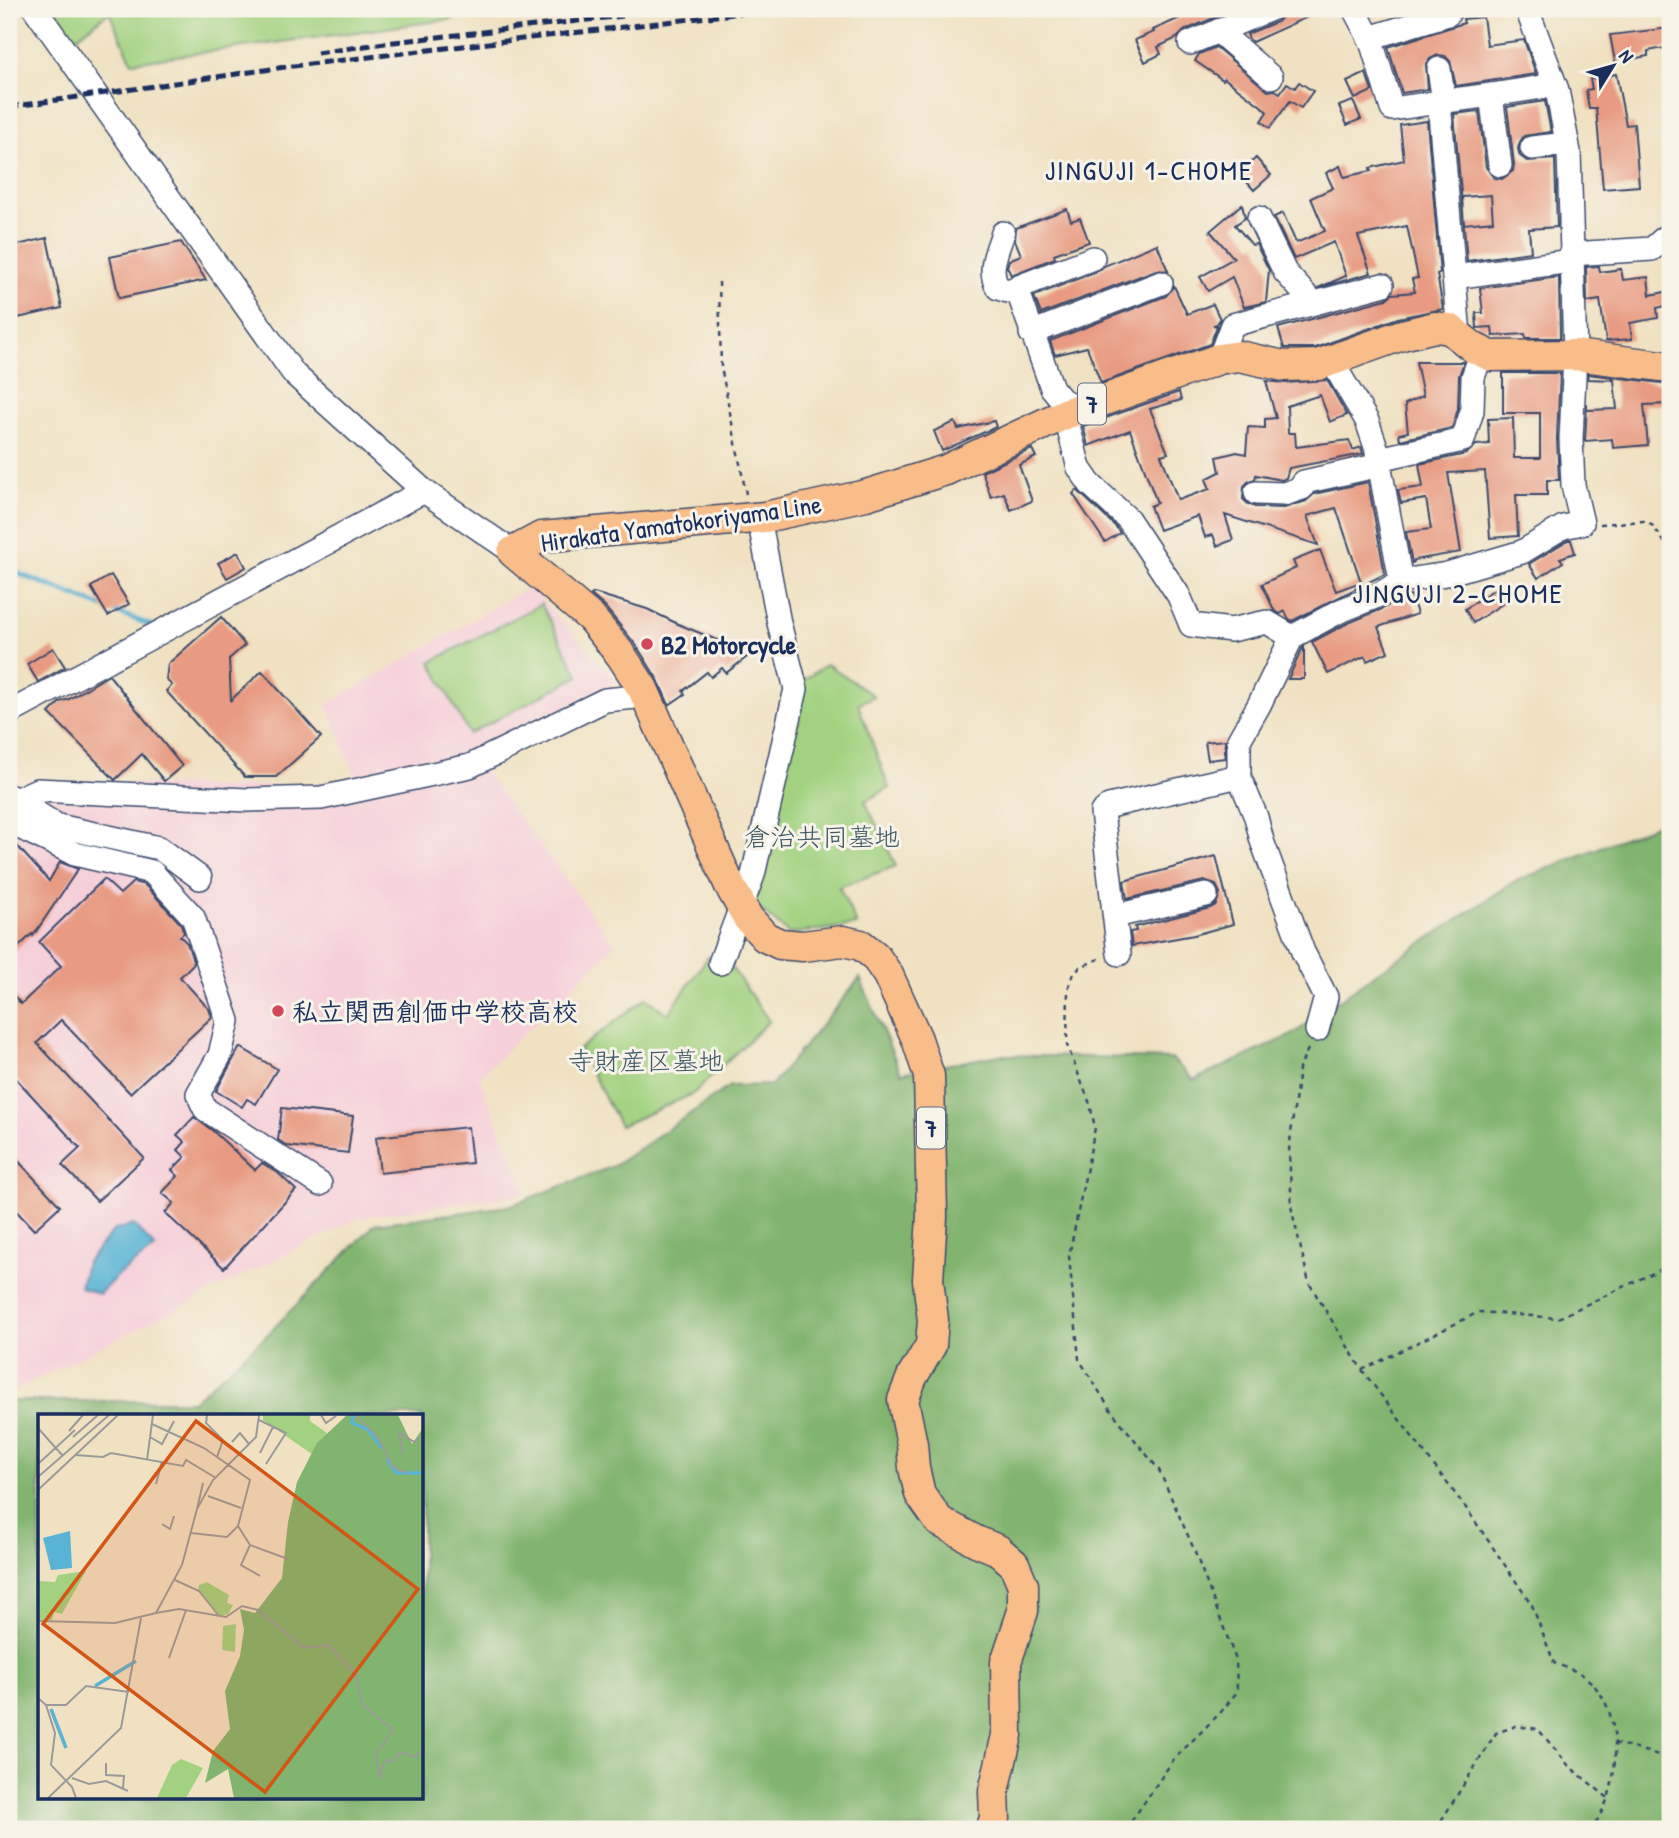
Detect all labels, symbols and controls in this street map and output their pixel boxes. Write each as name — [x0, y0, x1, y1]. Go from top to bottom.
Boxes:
north arrow — [1578, 32, 1648, 102]
text: N — [1613, 44, 1640, 68]
district label: JINGUJI 1-CHOME — [1045, 151, 1253, 189]
road number: 7 — [1078, 384, 1106, 424]
street label: Hirakata Yamatokoriyama Line — [538, 486, 824, 560]
district label: JINGUJI 2-CHOME — [1352, 574, 1564, 612]
place label: B2 Motorcycle — [661, 627, 797, 663]
marker: B2 Motorcycle — [639, 636, 655, 652]
park label: 倉治共同墓地 — [744, 819, 900, 854]
place label: 私立関西創価中学校高校 — [292, 994, 578, 1029]
marker: 私立関西創価中学校高校 — [270, 1003, 286, 1019]
park label: 寺財産区墓地 — [568, 1043, 724, 1078]
road number: 7 — [917, 1108, 945, 1148]
inset map — [38, 1414, 424, 1800]

